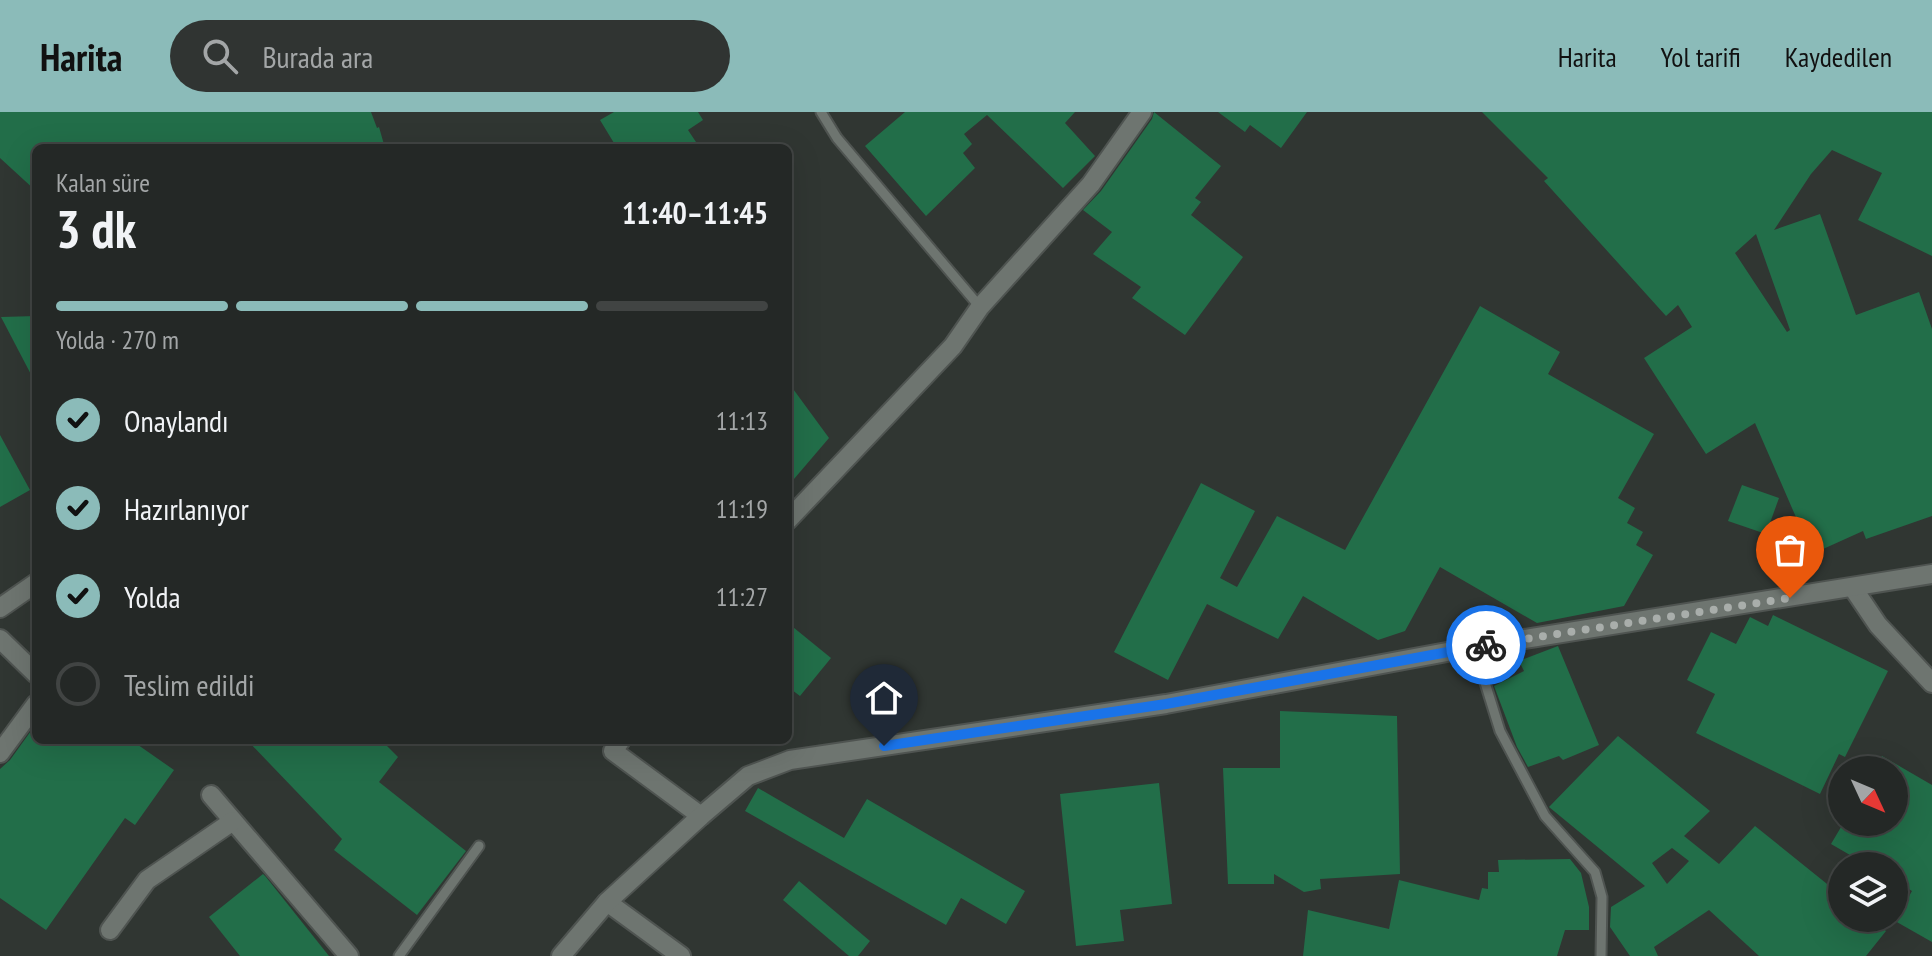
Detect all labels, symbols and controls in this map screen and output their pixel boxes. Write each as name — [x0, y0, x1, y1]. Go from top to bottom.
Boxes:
search box — [170, 20, 730, 92]
text: Harita — [40, 32, 122, 81]
icon: search — [198, 34, 242, 78]
text: Burada ara — [262, 37, 373, 76]
text: Harita — [1558, 38, 1617, 75]
text: Yol tarifi — [1661, 38, 1741, 75]
text: Kaydedilen — [1785, 38, 1892, 75]
text: Kalan süre — [56, 166, 150, 199]
text: 11:40–11:45 — [622, 193, 768, 232]
text: 3 dk — [56, 195, 136, 262]
text: Yolda · 270 m — [56, 323, 179, 356]
icon: check — [56, 398, 100, 442]
text: Onaylandı — [124, 401, 229, 440]
text: 11:13 — [716, 404, 768, 437]
icon: check — [56, 486, 100, 530]
text: Hazırlanıyor — [124, 489, 249, 528]
text: 11:19 — [716, 492, 768, 525]
pin — [1756, 516, 1824, 598]
icon: bag — [1768, 528, 1812, 572]
icon: check — [56, 574, 100, 618]
text: Yolda — [124, 577, 180, 616]
text: 11:27 — [716, 580, 768, 613]
courier — [1446, 605, 1526, 685]
icon: bike — [1464, 623, 1508, 667]
pin — [850, 664, 918, 746]
text: Teslim edildi — [124, 665, 255, 704]
icon: home — [862, 676, 906, 720]
north arrow — [1828, 756, 1908, 836]
map controls — [1828, 756, 1908, 932]
button: layers — [1828, 852, 1908, 932]

